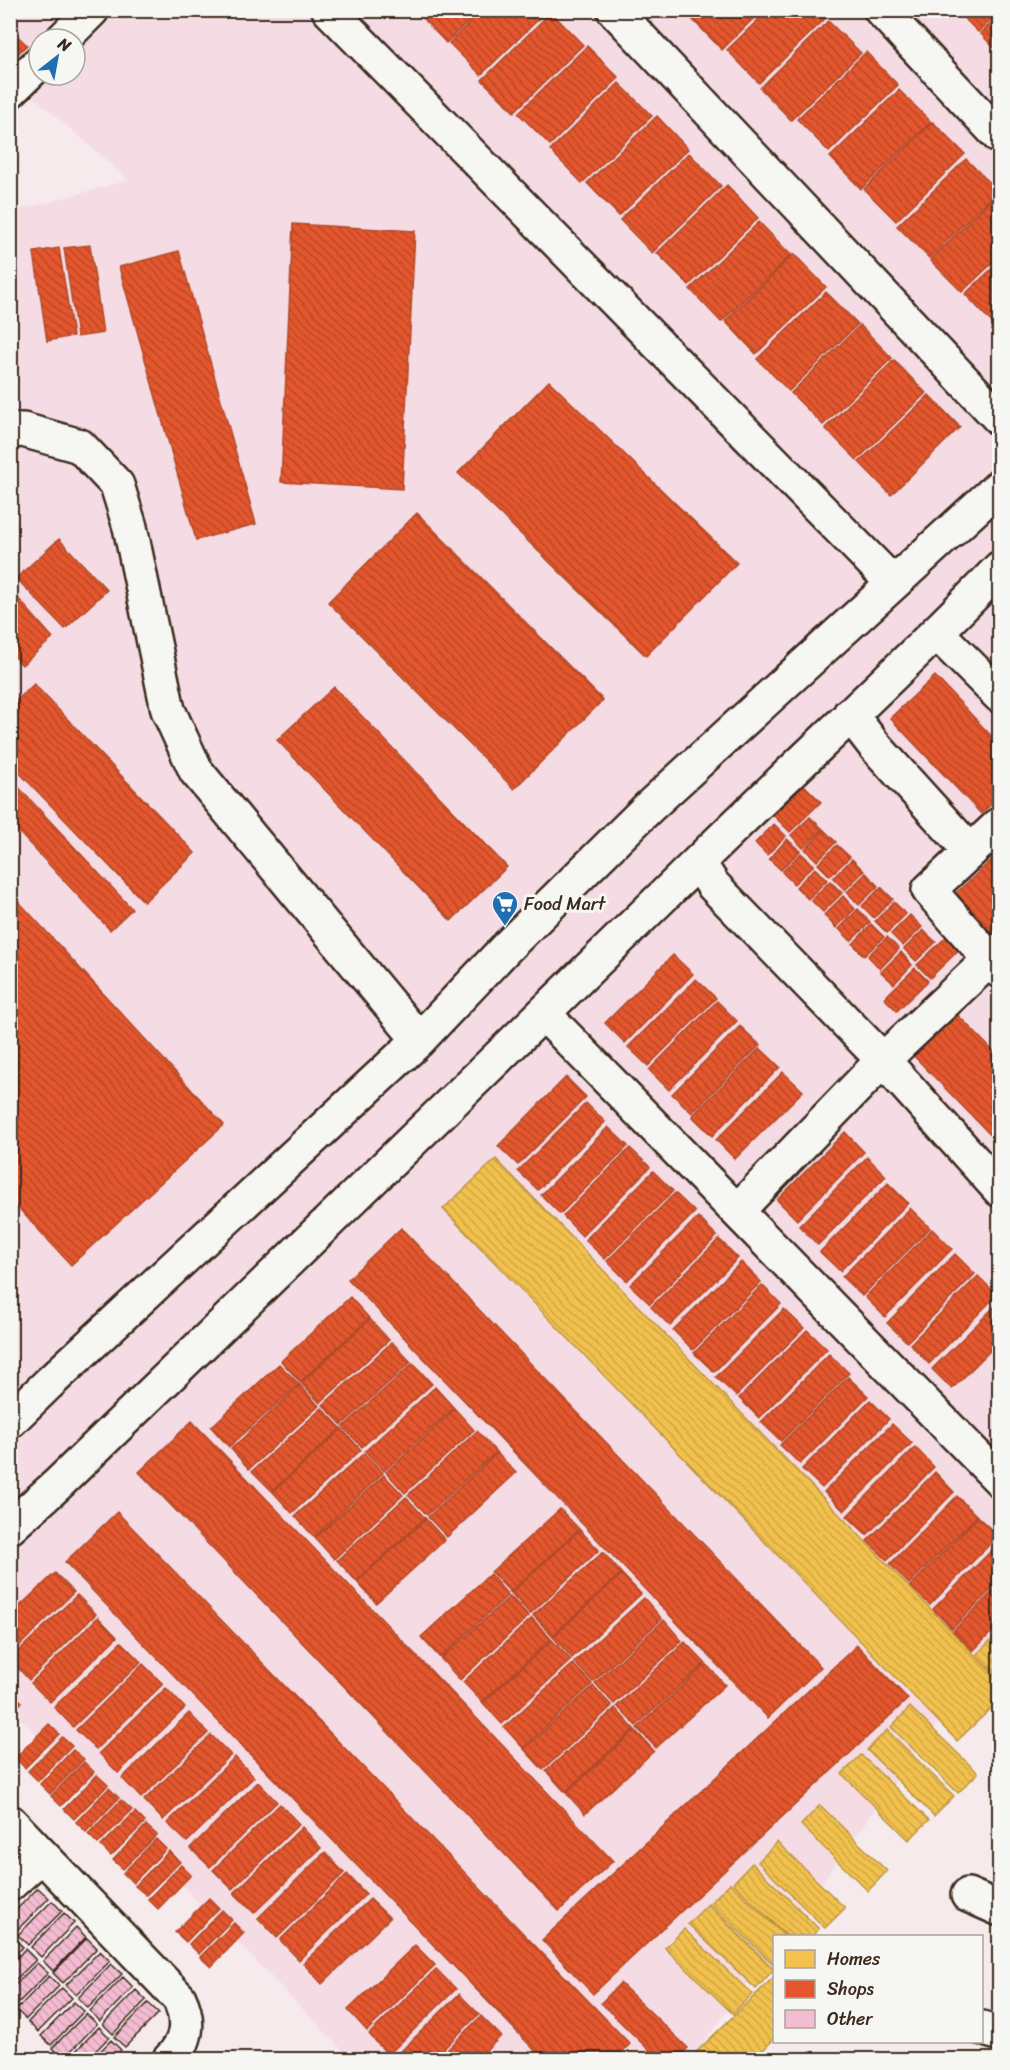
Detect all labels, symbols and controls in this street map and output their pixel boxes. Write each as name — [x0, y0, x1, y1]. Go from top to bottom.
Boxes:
north arrow — [27, 27, 87, 87]
text: N — [51, 29, 77, 60]
place label: Food Mart — [524, 888, 606, 920]
supermarket icon: Food Mart — [490, 889, 520, 927]
legend — [773, 1935, 983, 2043]
text: Homes — [827, 1943, 881, 1975]
text: Shops — [827, 1973, 874, 2005]
text: Other — [827, 2003, 874, 2035]

